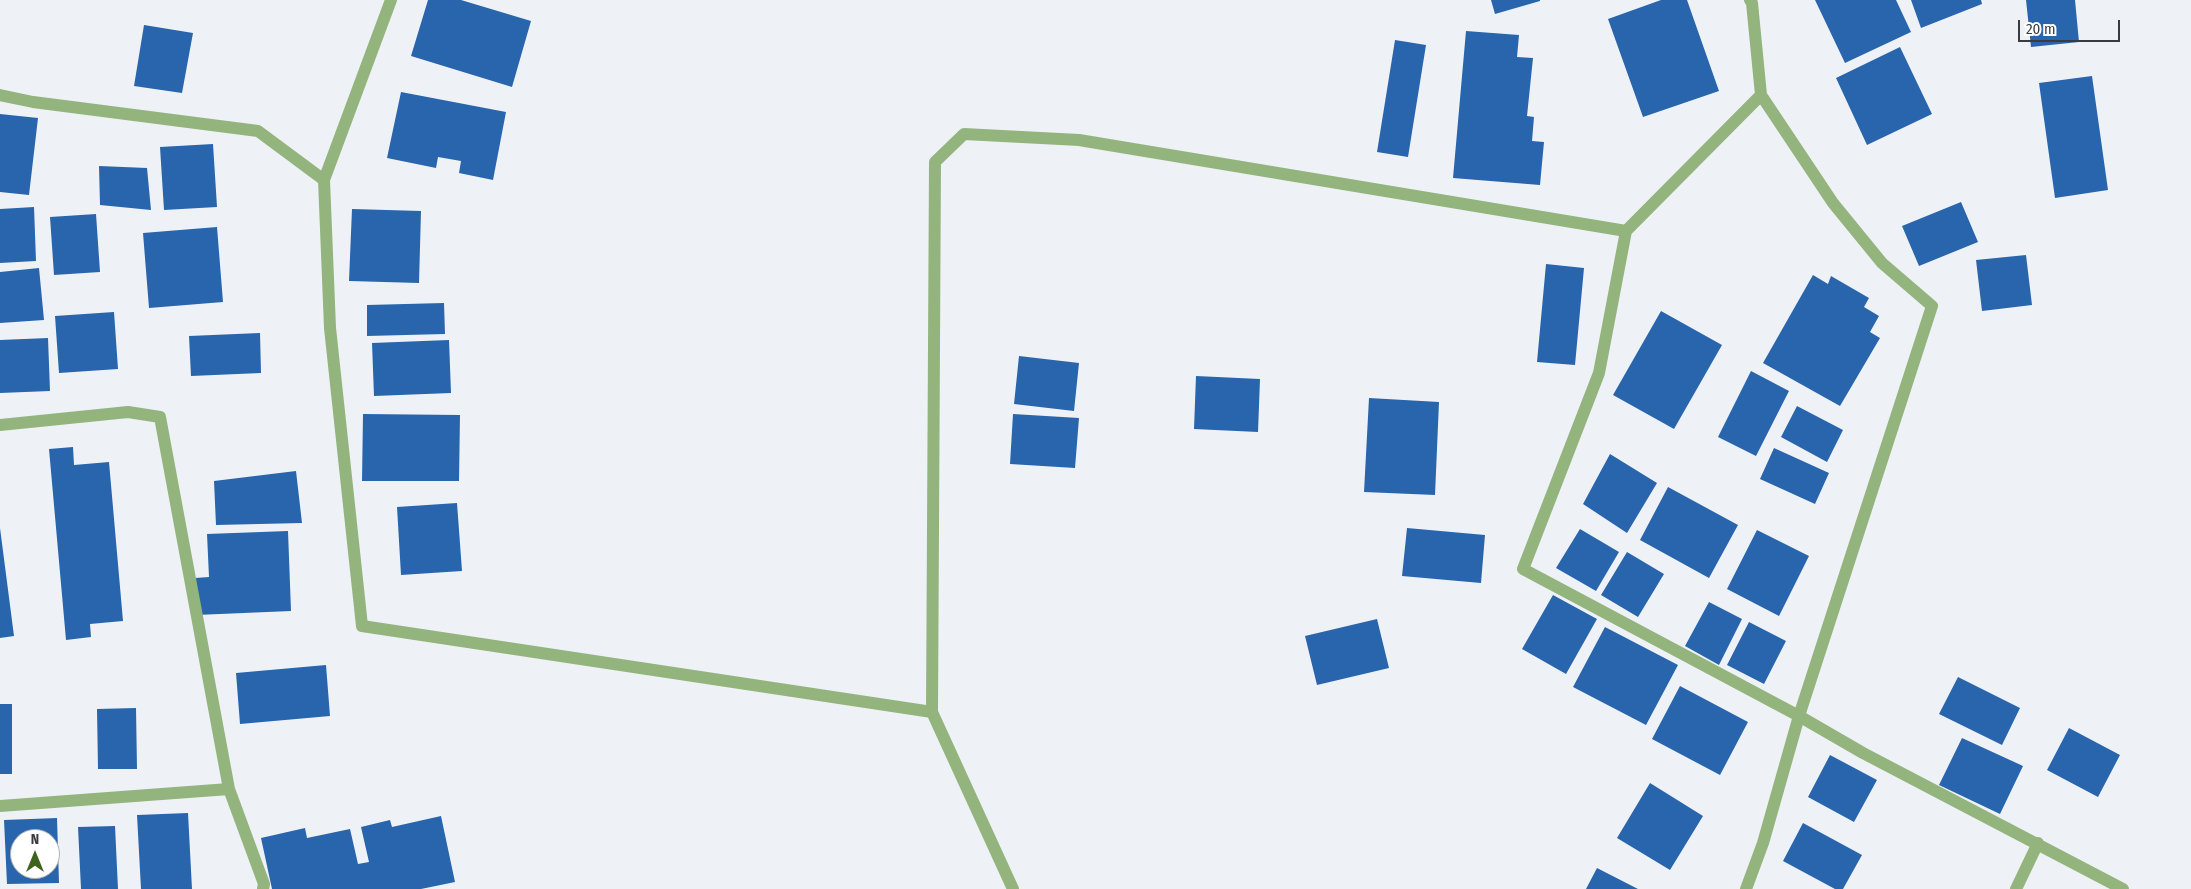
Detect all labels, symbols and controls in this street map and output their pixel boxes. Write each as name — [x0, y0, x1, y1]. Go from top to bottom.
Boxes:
scale bar — [2021, 10, 2124, 42]
text: 20 m — [2026, 20, 2056, 38]
north arrow — [10, 829, 60, 879]
text: N — [31, 831, 39, 848]

